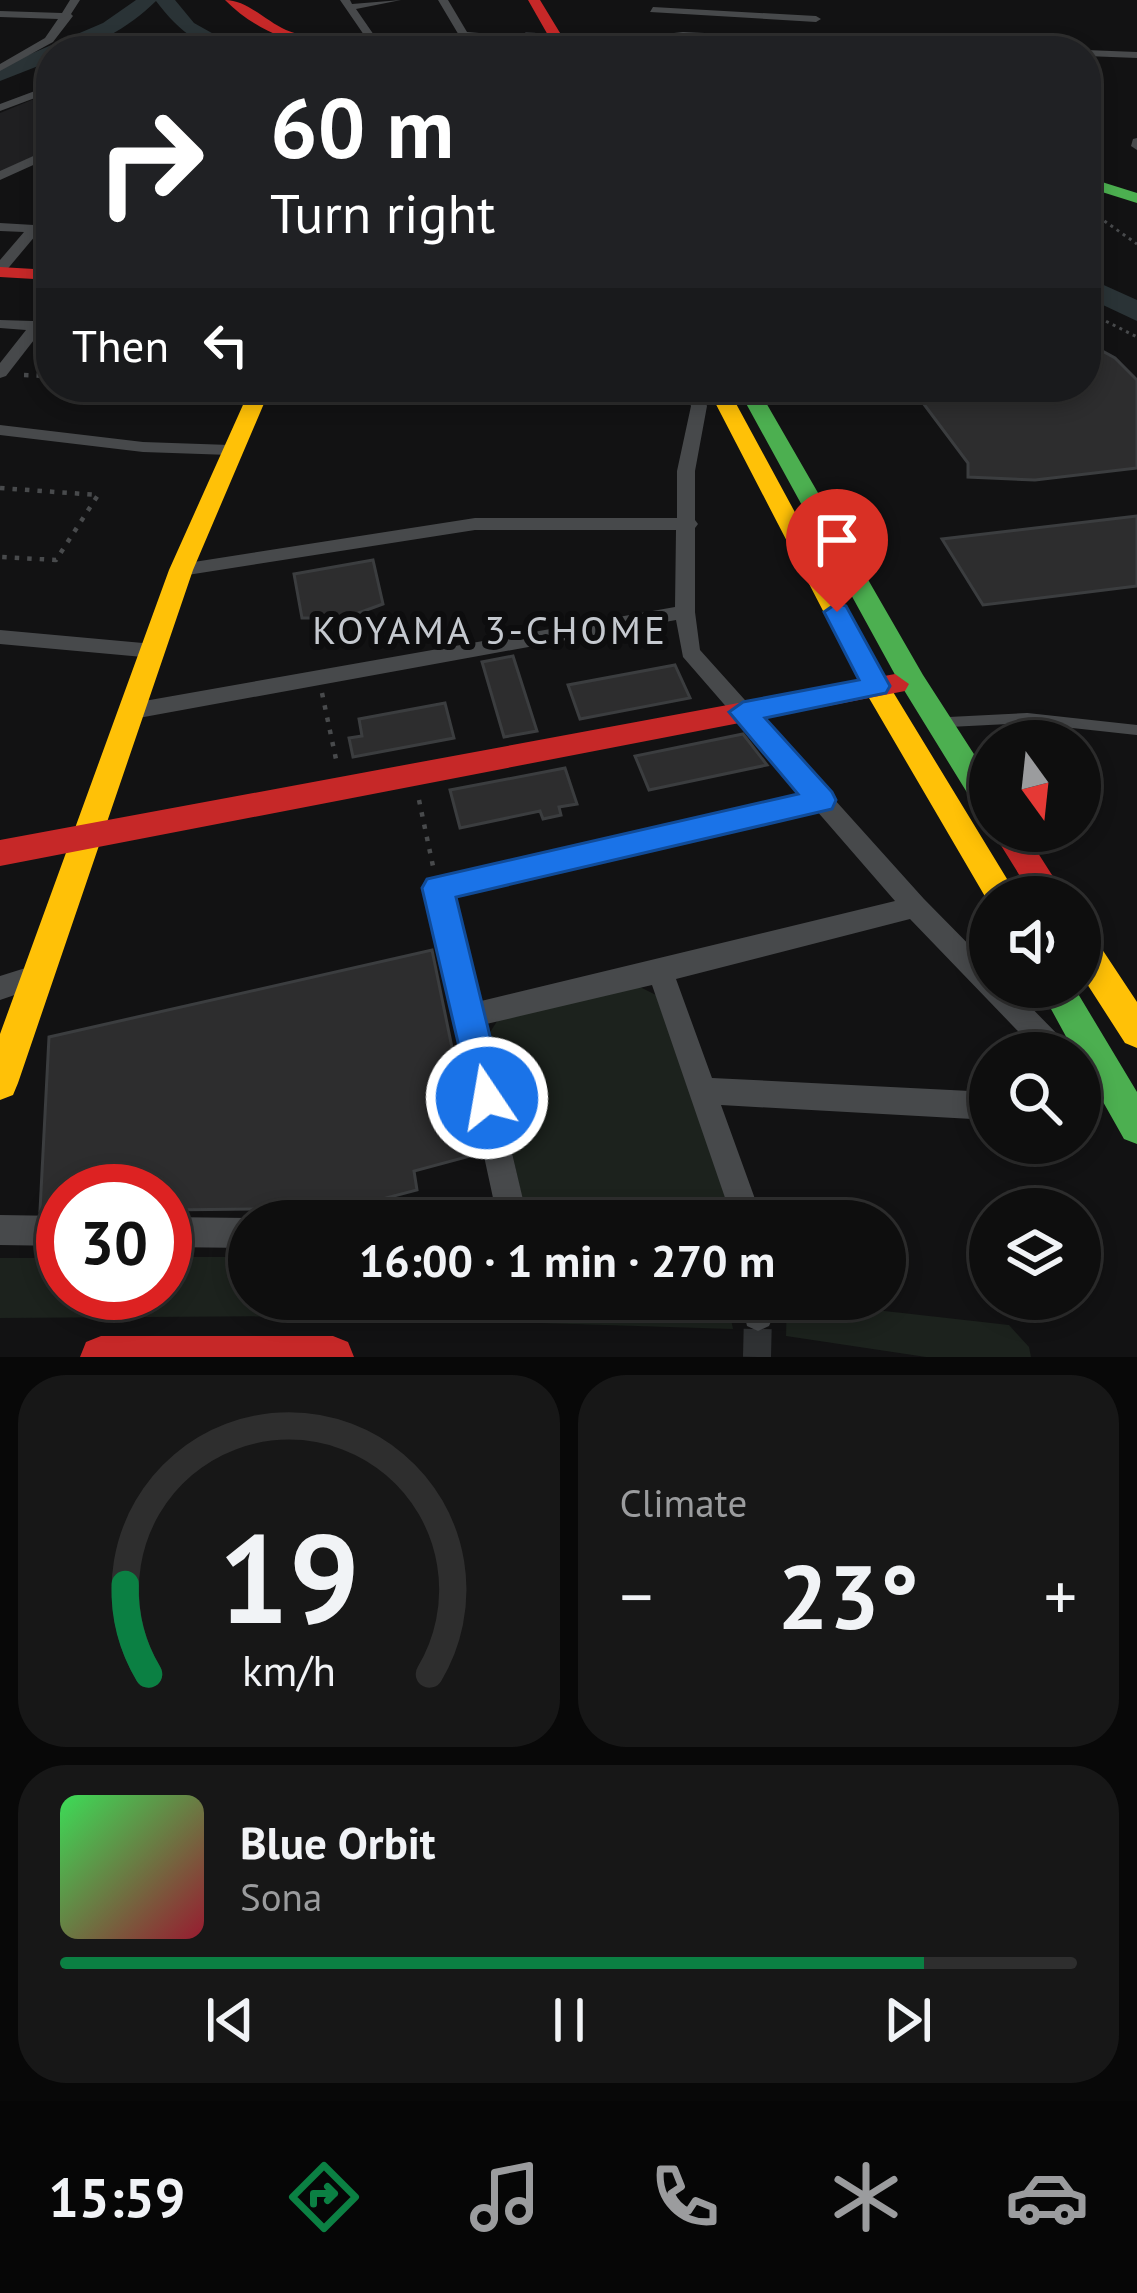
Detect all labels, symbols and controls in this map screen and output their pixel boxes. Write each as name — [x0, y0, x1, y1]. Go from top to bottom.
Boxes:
text: 60 m — [270, 72, 454, 181]
icon: right — [72, 84, 228, 240]
text: Turn right — [270, 178, 495, 248]
icon: left — [193, 312, 259, 378]
text: Then — [72, 316, 169, 374]
pin — [786, 489, 888, 612]
icon: arrive — [804, 507, 870, 573]
district label: KOYAMA 3-CHOME — [312, 604, 668, 655]
north arrow — [969, 720, 1101, 852]
map controls — [969, 720, 1101, 1320]
button: sound — [969, 876, 1101, 1008]
button: search — [969, 1032, 1101, 1164]
position arrow — [424, 1035, 550, 1161]
speed limit sign: 30 — [36, 1164, 192, 1320]
button: layers — [969, 1188, 1101, 1320]
text: 16:00 · 1 min · 270 m — [359, 1231, 775, 1289]
text: Climate — [620, 1477, 747, 1528]
text: 19 — [218, 1496, 360, 1657]
text: 23° — [778, 1537, 919, 1654]
text: − — [620, 1553, 653, 1638]
text: + — [1044, 1553, 1077, 1638]
text: km/h — [242, 1642, 336, 1698]
text: Blue Orbit — [240, 1813, 436, 1871]
text: Sona — [240, 1871, 322, 1922]
icon: previous — [197, 1987, 263, 2053]
icon: pause — [536, 1987, 602, 2053]
icon: next — [875, 1987, 941, 2053]
icon: directions — [282, 2155, 366, 2239]
icon: music — [463, 2155, 547, 2239]
icon: phone — [643, 2155, 727, 2239]
icon: climate — [824, 2155, 908, 2239]
icon: car — [1005, 2155, 1089, 2239]
text: 15:59 — [48, 2162, 185, 2232]

